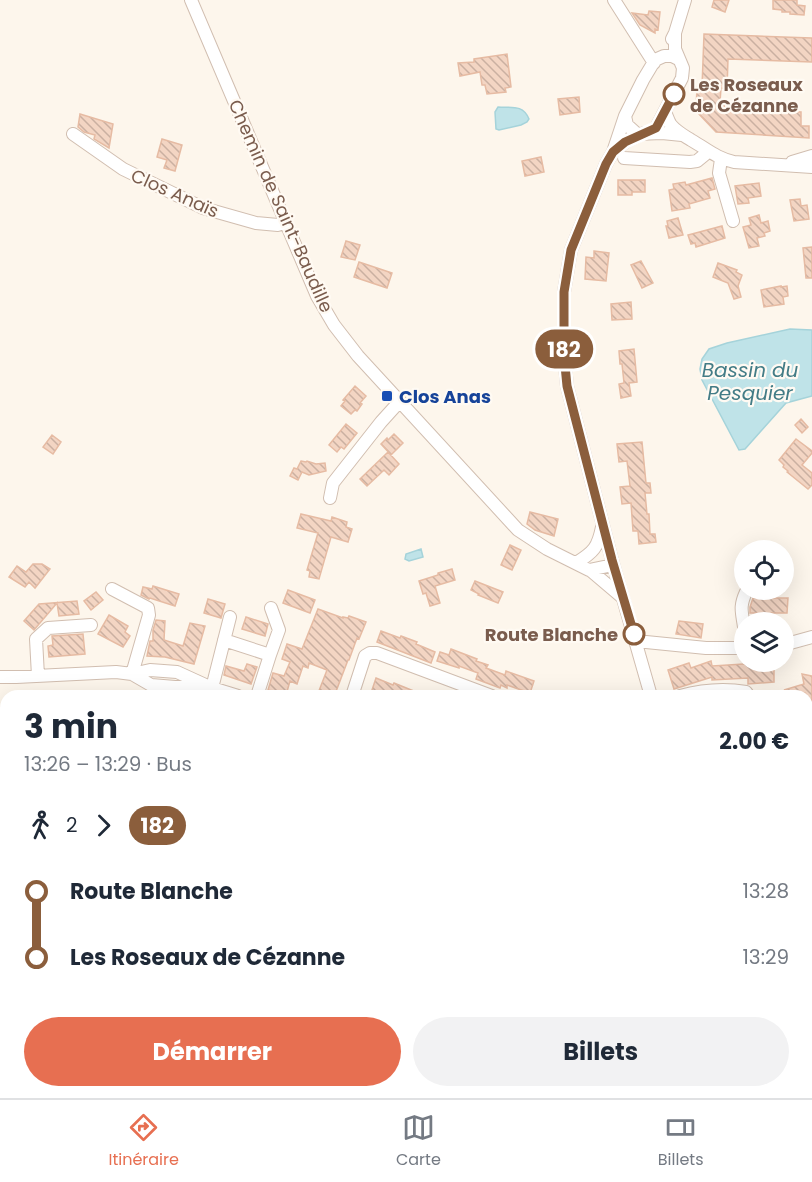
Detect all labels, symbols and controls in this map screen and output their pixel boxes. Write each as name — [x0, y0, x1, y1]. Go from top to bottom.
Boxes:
place label: Les Roseaux de Cézanne — [690, 72, 803, 118]
marker: Les Roseaux de Cézanne — [663, 83, 685, 105]
street label: Chemin de Saint-Baudille — [223, 96, 339, 316]
street label: Clos Anaïs — [127, 163, 223, 223]
line badge: 182 — [530, 330, 598, 368]
text: 182 — [547, 335, 581, 364]
water label: Bassin du Pesquier — [702, 356, 799, 407]
place label: Clos Anas — [399, 384, 491, 409]
marker: Clos Anas — [380, 389, 394, 403]
map controls — [734, 540, 794, 672]
button: locate — [734, 540, 794, 600]
button: layers — [734, 612, 794, 672]
place label: Route Blanche — [485, 622, 618, 647]
marker: Route Blanche — [623, 623, 645, 645]
text: 3 min — [24, 703, 118, 750]
text: 2.00 € — [719, 726, 789, 757]
text: 13:26 – 13:29 · Bus — [24, 750, 192, 778]
icon: walk — [24, 809, 57, 842]
icon: forward — [87, 809, 120, 842]
text: 2 — [66, 811, 78, 839]
text: 182 — [141, 811, 174, 840]
text: Route Blanche — [70, 876, 233, 907]
text: 13:28 — [742, 877, 789, 905]
text: Les Roseaux de Cézanne — [70, 942, 345, 973]
text: 13:29 — [742, 943, 789, 971]
button: Démarrer — [24, 1017, 401, 1086]
button: Billets — [413, 1017, 789, 1086]
tab: Itinéraire — [108, 1111, 179, 1172]
tab: Carte — [396, 1111, 441, 1172]
tab: Billets — [658, 1111, 704, 1172]

